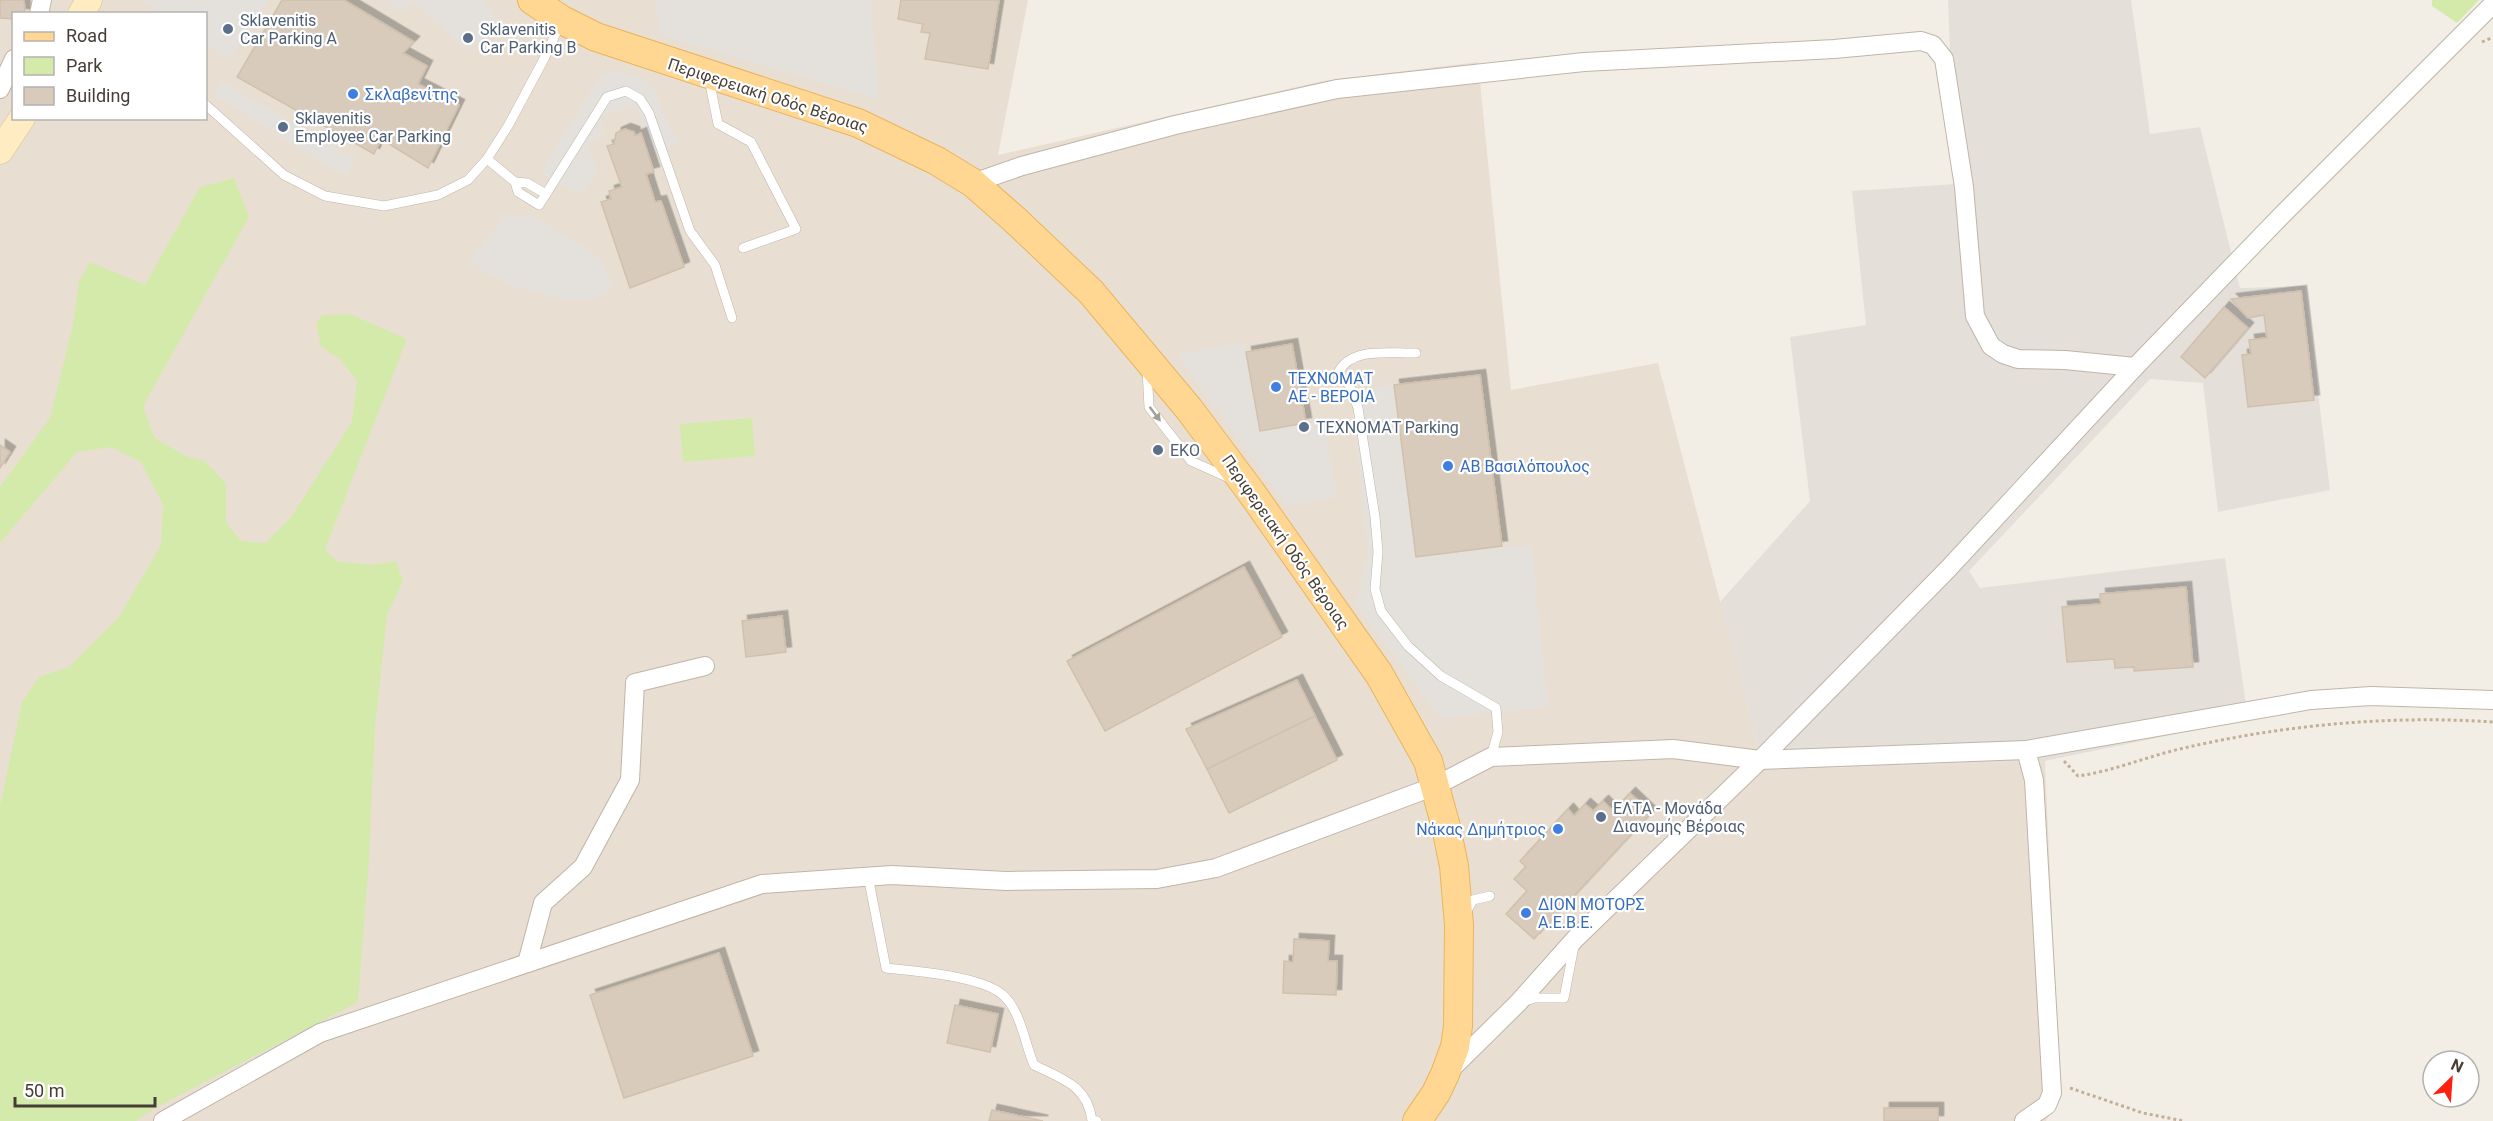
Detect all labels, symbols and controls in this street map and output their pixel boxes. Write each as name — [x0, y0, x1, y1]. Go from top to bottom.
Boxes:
place label: Sklavenitis Car Parking A — [240, 11, 337, 48]
legend — [12, 12, 207, 120]
place label: Sklavenitis Car Parking B — [480, 20, 576, 57]
marker: Sklavenitis Car Parking A — [221, 22, 235, 36]
text: Road — [66, 25, 107, 46]
marker: Sklavenitis Car Parking B — [461, 31, 475, 45]
street label: Περιφερειακή Οδός Βέροιας — [665, 54, 870, 137]
text: Park — [66, 55, 103, 76]
text: Building — [66, 85, 130, 106]
place label: Σκλαβενίτης — [365, 85, 458, 104]
marker: Σκλαβενίτης — [346, 87, 360, 101]
place label: Sklavenitis Employee Car Parking — [295, 109, 451, 146]
marker: Sklavenitis Employee Car Parking — [276, 120, 290, 134]
place label: ΤΕΧΝΟΜΑΤ ΑΕ - ΒΕΡΟΙΑ — [1288, 369, 1376, 406]
marker: ΤΕΧΝΟΜΑΤ ΑΕ - ΒΕΡΟΙΑ — [1269, 380, 1283, 394]
one-way arrow — [1149, 406, 1161, 422]
place label: ΤΕΧΝΟΜΑΤ Parking — [1316, 418, 1459, 437]
marker: ΤΕΧΝΟΜΑΤ Parking — [1297, 420, 1311, 434]
place label: EKO — [1170, 441, 1200, 460]
marker: EKO — [1151, 443, 1165, 457]
street label: Περιφερειακή Οδός Βέροιας — [1218, 451, 1353, 633]
place label: ΑΒ Βασιλόπουλος — [1460, 457, 1590, 476]
marker: ΑΒ Βασιλόπουλος — [1441, 459, 1455, 473]
place label: ΕΛΤΑ - Μονάδα Διανομής Βέροιας — [1613, 799, 1745, 836]
marker: ΕΛΤΑ - Μονάδα Διανομής Βέροιας — [1594, 810, 1608, 824]
place label: Νάκας Δημήτριος — [1416, 820, 1546, 839]
marker: Νάκας Δημήτριος — [1551, 822, 1565, 836]
place label: ΔΙΟΝ ΜΟΤΟΡΣ Α.Ε.Β.Ε. — [1538, 895, 1645, 932]
marker: ΔΙΟΝ ΜΟΤΟΡΣ Α.Ε.Β.Ε. — [1519, 906, 1533, 920]
north arrow — [2421, 1049, 2481, 1109]
text: N — [2448, 1055, 2466, 1077]
scale bar — [15, 1070, 154, 1108]
text: 50 m — [24, 1080, 64, 1101]

